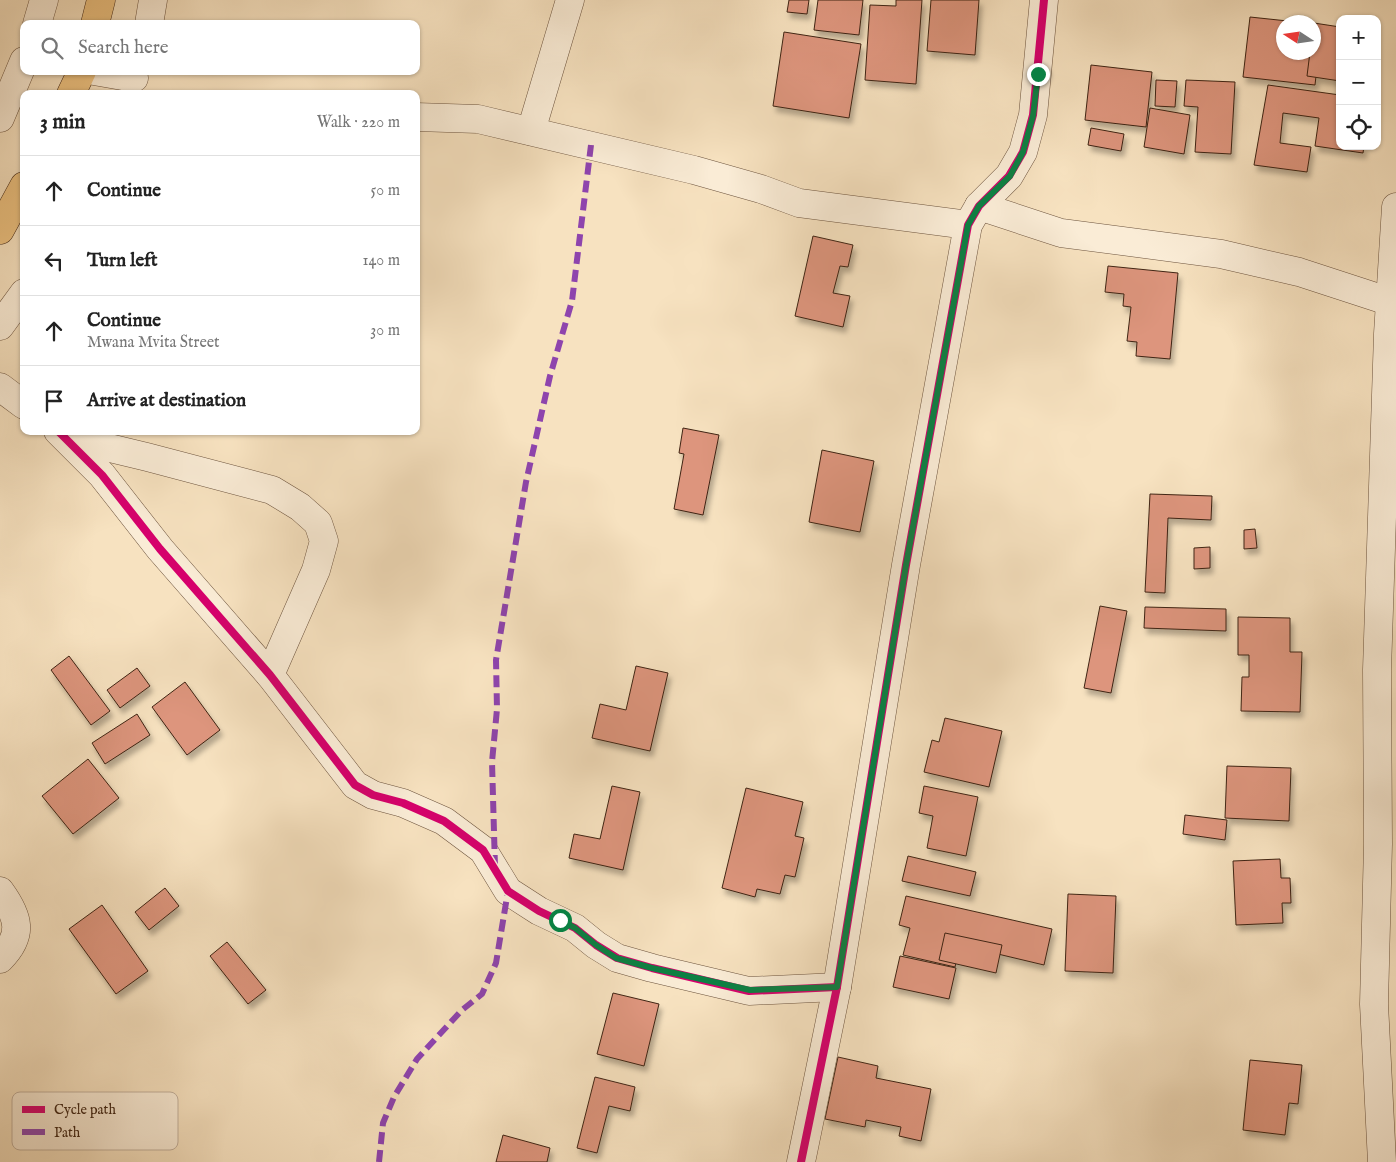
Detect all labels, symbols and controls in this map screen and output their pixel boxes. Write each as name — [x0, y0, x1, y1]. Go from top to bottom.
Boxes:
north arrow — [1276, 15, 1321, 60]
map controls — [1336, 15, 1381, 150]
button: + — [1336, 15, 1381, 60]
search box — [20, 20, 420, 75]
icon: search — [38, 34, 66, 62]
text: Search here — [78, 36, 169, 60]
button: − — [1336, 60, 1381, 105]
route end — [1027, 63, 1050, 86]
button: locate — [1336, 105, 1381, 150]
text: 3 min — [40, 109, 85, 136]
text: Walk · 220 m — [317, 113, 400, 133]
icon: ahead — [40, 177, 68, 205]
text: Continue — [87, 179, 161, 203]
text: 50 m — [371, 181, 400, 201]
icon: left — [40, 247, 68, 275]
text: Turn left — [87, 249, 158, 273]
text: 140 m — [362, 251, 400, 271]
text: Continue — [87, 309, 161, 333]
icon: ahead — [40, 317, 68, 345]
text: 30 m — [370, 321, 400, 341]
text: Mwana Mvita Street — [87, 333, 220, 353]
icon: arrive — [40, 387, 68, 415]
text: Arrive at destination — [87, 389, 246, 413]
route start — [549, 909, 572, 932]
legend — [12, 1092, 178, 1150]
text: Cycle path — [54, 1101, 116, 1119]
text: Path — [54, 1124, 81, 1142]

